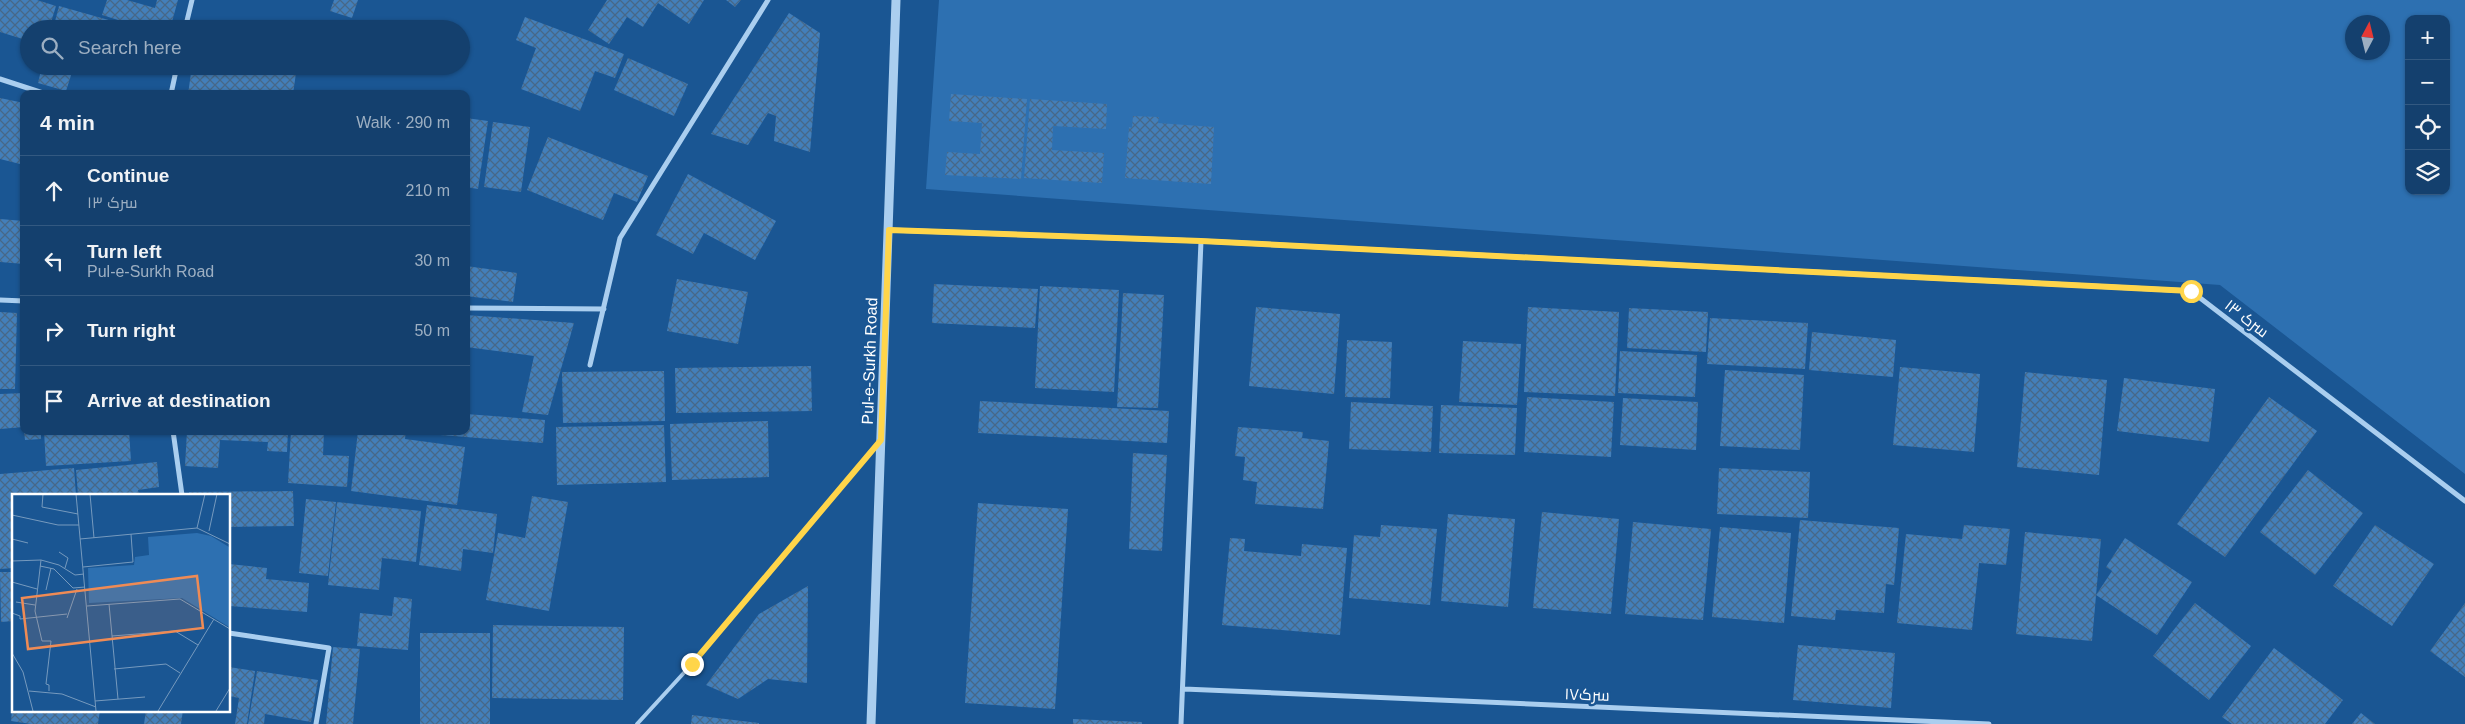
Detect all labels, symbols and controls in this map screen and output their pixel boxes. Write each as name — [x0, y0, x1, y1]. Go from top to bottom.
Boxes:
north arrow — [2345, 15, 2390, 60]
map controls — [2405, 15, 2450, 195]
button: + — [2405, 15, 2450, 60]
search box — [20, 20, 470, 75]
icon: search — [38, 34, 66, 62]
text: Search here — [78, 37, 182, 58]
button: − — [2405, 60, 2450, 105]
button: locate — [2405, 105, 2450, 150]
text: 4 min — [40, 111, 95, 134]
text: Walk · 290 m — [356, 114, 450, 131]
button: layers — [2405, 150, 2450, 195]
text: Continue — [87, 165, 169, 186]
icon: ahead — [40, 177, 68, 205]
text: 210 m — [406, 182, 450, 199]
text: سرک ۱۳ — [87, 194, 138, 211]
text: Turn left — [87, 241, 162, 262]
icon: left — [40, 247, 68, 275]
text: 30 m — [414, 252, 450, 269]
text: Pul-e-Surkh Road — [87, 263, 214, 280]
route start — [2180, 280, 2203, 303]
street label: سرک ۱۳ — [2221, 296, 2272, 341]
street label: Pul-e-Surkh Road — [859, 297, 880, 425]
icon: right — [40, 317, 68, 345]
text: Turn right — [87, 320, 175, 341]
text: 50 m — [414, 322, 450, 339]
icon: arrive — [40, 387, 68, 415]
text: Arrive at destination — [87, 390, 271, 411]
inset map — [12, 494, 230, 712]
route end — [681, 653, 704, 676]
street label: سرک۱۷ — [1564, 685, 1610, 705]

